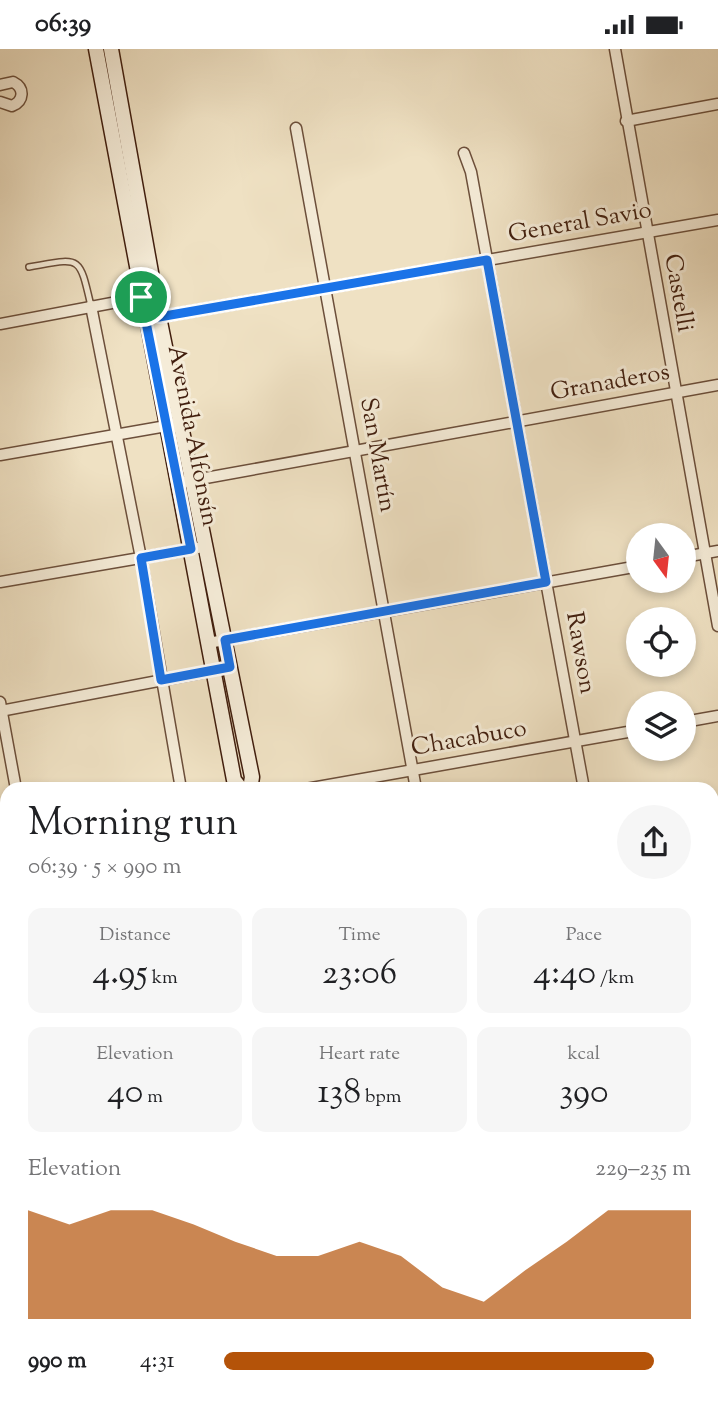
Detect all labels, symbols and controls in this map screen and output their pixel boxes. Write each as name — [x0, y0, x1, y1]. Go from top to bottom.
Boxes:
text: 06:39 — [35, 6, 91, 43]
street label: General Savio — [506, 194, 654, 252]
street label: Castelli — [654, 251, 702, 335]
pin — [111, 267, 171, 327]
icon: arrive — [122, 278, 160, 316]
street label: Avenida Alfonsín — [158, 343, 226, 529]
street label: Granaderos — [548, 356, 672, 410]
street label: San Martín — [350, 395, 404, 515]
north arrow — [626, 523, 696, 593]
map controls — [626, 523, 696, 761]
button: locate — [626, 607, 696, 677]
street label: Rawson — [556, 609, 604, 697]
button: layers — [626, 691, 696, 761]
street label: Chacabuco — [409, 712, 529, 766]
text: Morning run — [28, 798, 238, 852]
button: share — [617, 805, 691, 879]
text: 06:39 · 5 × 990 m — [28, 851, 181, 884]
text: Distance — [99, 922, 171, 949]
text: Time — [338, 922, 381, 949]
text: Pace — [566, 922, 602, 949]
text: 4.95 — [93, 949, 148, 1000]
text: 23:06 — [322, 949, 397, 1000]
text: 4:40 — [533, 949, 596, 1000]
text: km — [148, 965, 178, 992]
text: /km — [596, 965, 634, 992]
text: Elevation — [97, 1041, 174, 1068]
text: Heart rate — [319, 1041, 400, 1068]
text: kcal — [567, 1041, 600, 1068]
text: 40 — [107, 1068, 143, 1119]
text: 138 — [317, 1068, 361, 1119]
text: 390 — [559, 1068, 609, 1119]
text: m — [143, 1084, 163, 1111]
text: bpm — [361, 1084, 402, 1111]
text: Elevation — [28, 1153, 121, 1186]
text: 229–235 m — [595, 1153, 691, 1186]
text: 990 m — [28, 1345, 86, 1378]
text: 4:31 — [140, 1345, 175, 1378]

